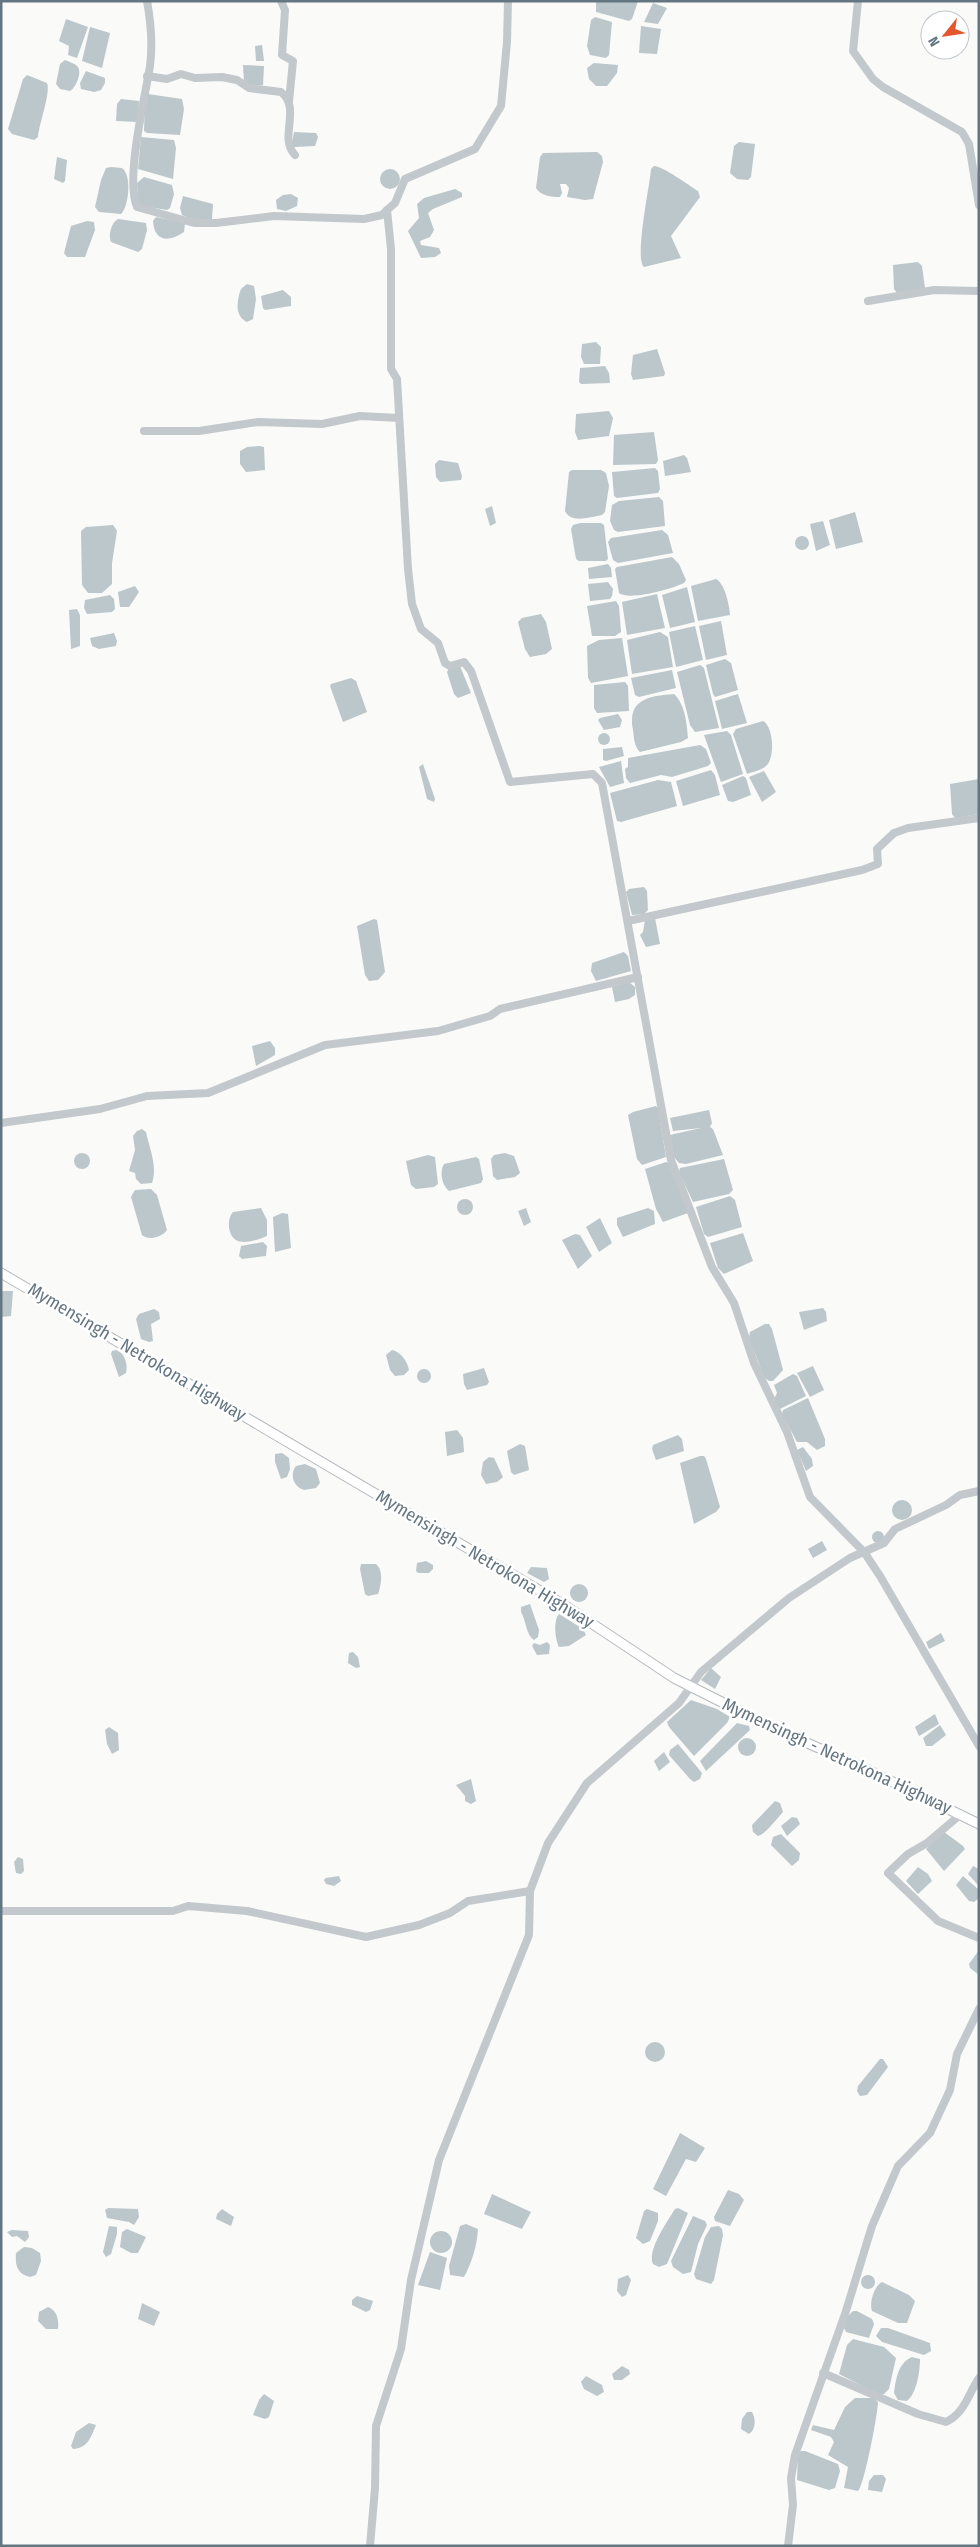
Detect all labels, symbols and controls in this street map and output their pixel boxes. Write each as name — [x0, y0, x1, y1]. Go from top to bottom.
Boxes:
north arrow — [920, 10, 970, 60]
text: N — [925, 33, 944, 49]
street label: Mymensingh - Netrokona Highway — [24, 1278, 250, 1426]
street label: Mymensingh - Netrokona Highway — [372, 1485, 598, 1633]
street label: Mymensingh - Netrokona Highway — [719, 1693, 955, 1819]

